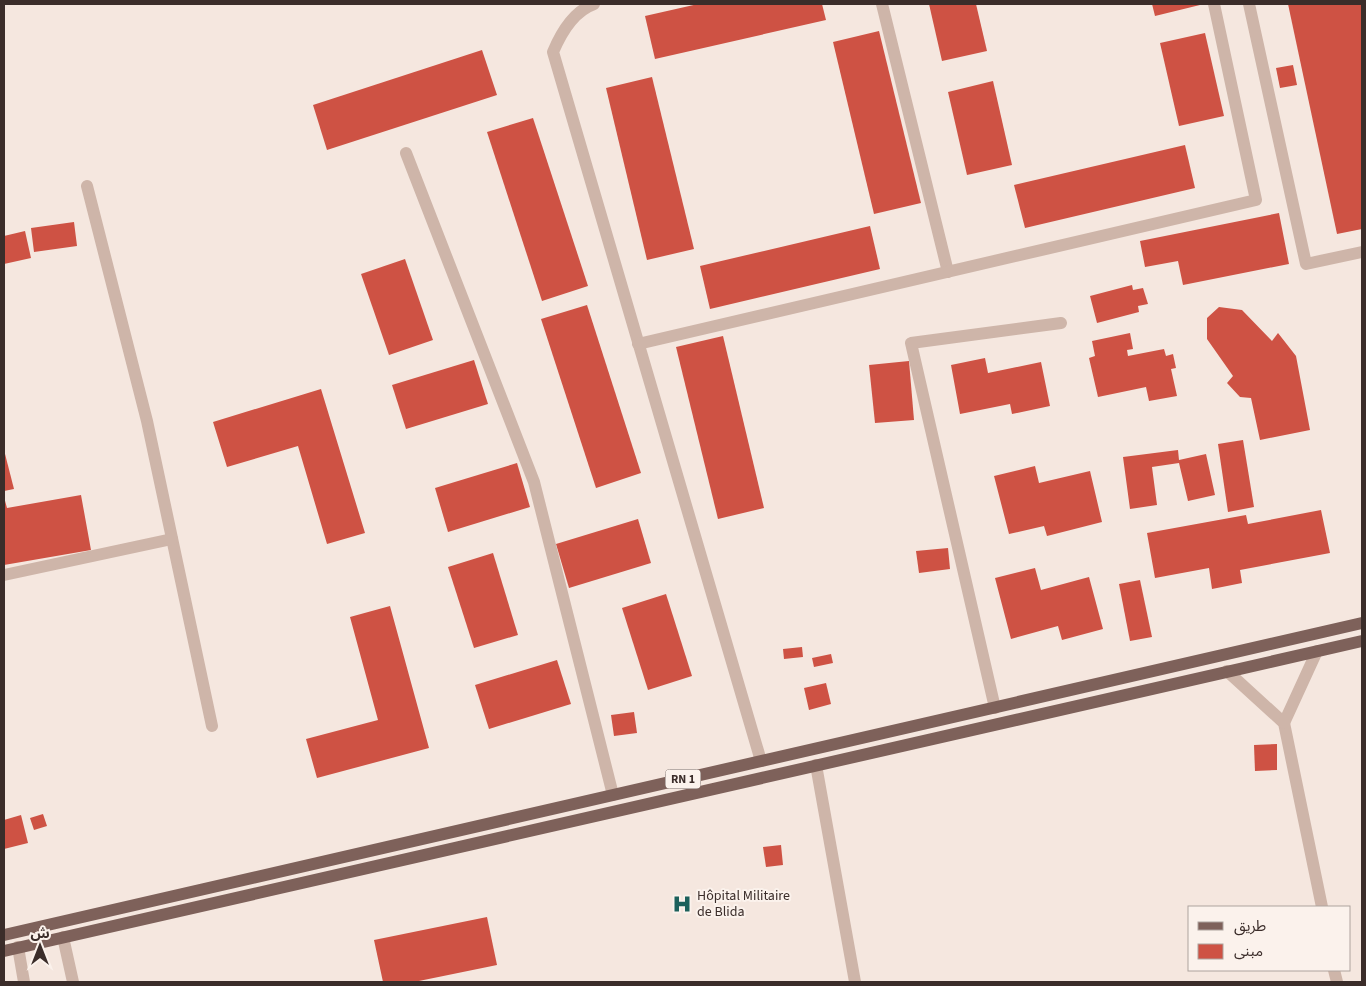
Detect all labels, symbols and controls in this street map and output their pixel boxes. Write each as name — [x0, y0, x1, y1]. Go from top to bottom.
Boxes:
road number: RN 1 — [666, 770, 700, 789]
place label: Hôpital Militaire de Blida — [697, 886, 790, 922]
hospital icon: Hôpital Militaire de Blida — [671, 893, 693, 915]
legend — [1188, 906, 1351, 971]
text: طريق — [1234, 916, 1266, 937]
north arrow — [15, 921, 65, 971]
text: ش — [30, 924, 50, 944]
text: مبنى — [1234, 941, 1263, 962]

